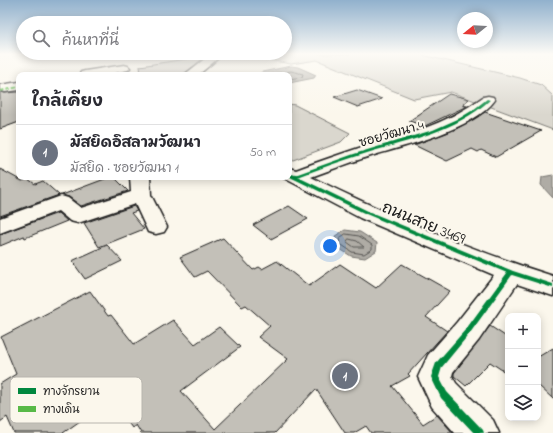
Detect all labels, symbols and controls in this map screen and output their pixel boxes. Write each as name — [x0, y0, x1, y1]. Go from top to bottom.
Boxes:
north arrow — [457, 12, 493, 48]
search box — [16, 16, 292, 60]
icon: search — [30, 27, 52, 49]
text: ค้นหาที่นี่ — [62, 30, 119, 52]
text: ใกล้เคียง — [32, 89, 103, 114]
street label: ซอยวัฒนา 4 — [357, 116, 427, 153]
text: มัสยิดอิสลามวัฒนา — [70, 132, 201, 154]
text: 1 — [43, 143, 47, 162]
text: 50 m — [250, 143, 276, 162]
text: มัสยิด · ซอยวัฒนา 1 — [70, 159, 179, 178]
street label: ถนนสาย 3469 — [378, 196, 469, 252]
your location — [320, 236, 340, 256]
map controls — [505, 313, 541, 421]
button: + — [505, 313, 541, 349]
button: − — [505, 349, 541, 385]
pin: 1 — [332, 361, 358, 391]
legend — [10, 377, 142, 423]
text: ทางจักรยาน — [43, 384, 100, 400]
button: layers — [505, 385, 541, 421]
text: ทางเดิน — [43, 402, 80, 418]

